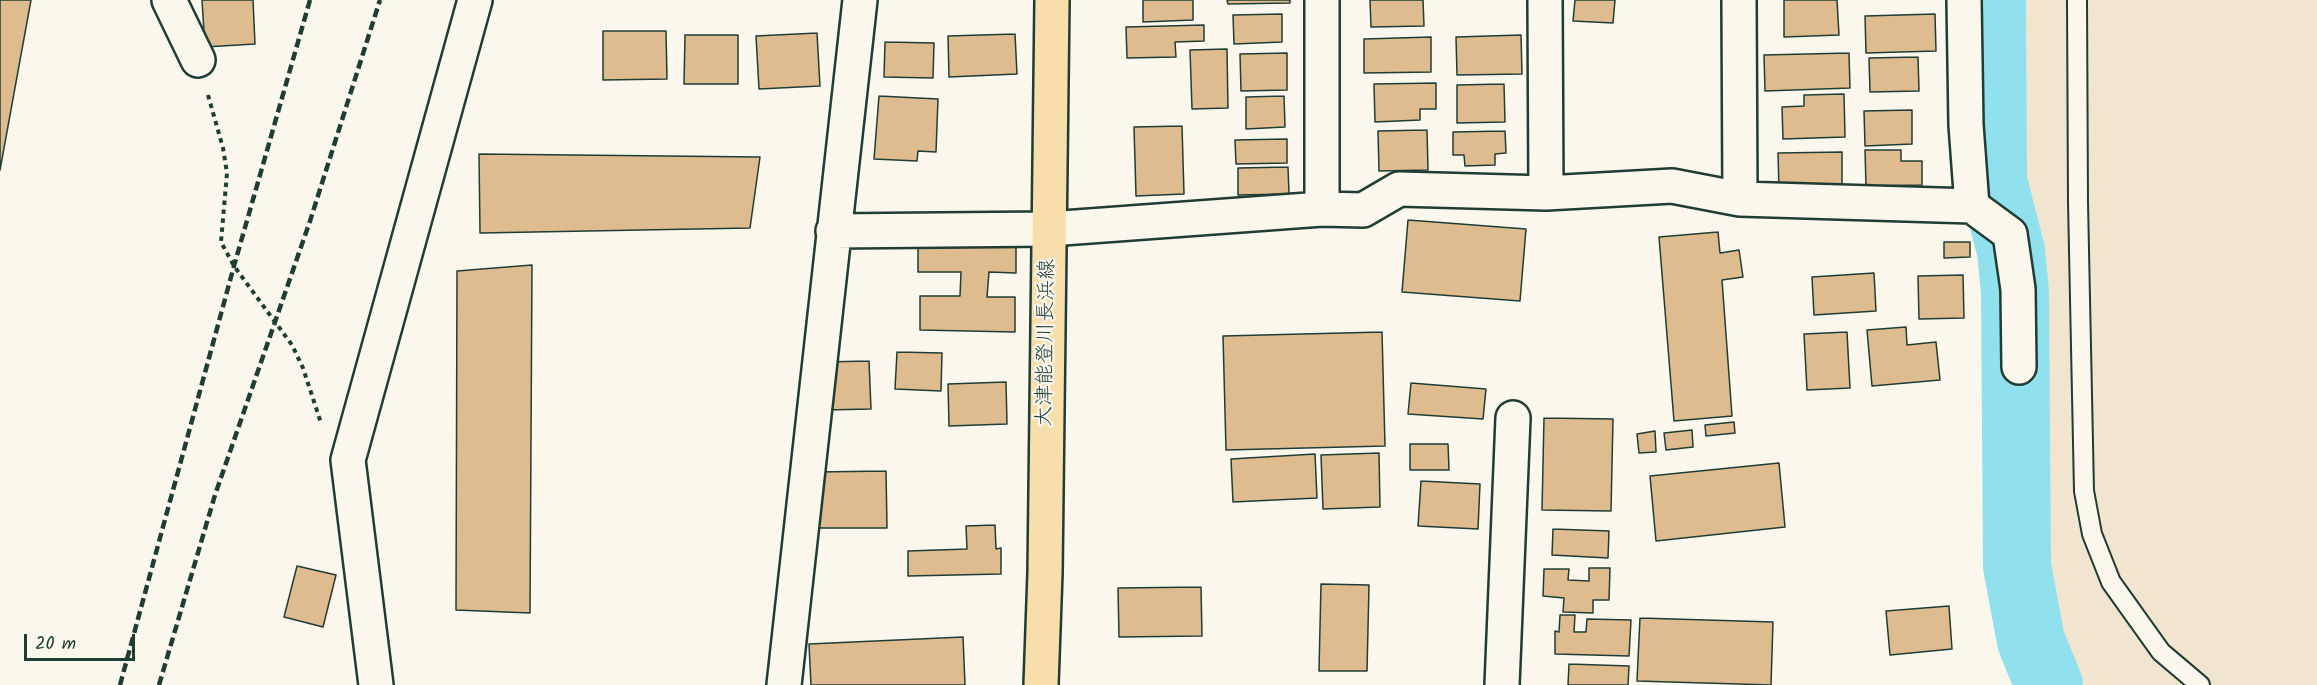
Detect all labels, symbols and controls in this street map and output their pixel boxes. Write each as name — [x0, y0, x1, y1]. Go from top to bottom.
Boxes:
street label: 大津能登川長浜線 — [1034, 259, 1062, 427]
scale bar — [27, 622, 138, 660]
text: 20 m — [35, 630, 76, 659]

